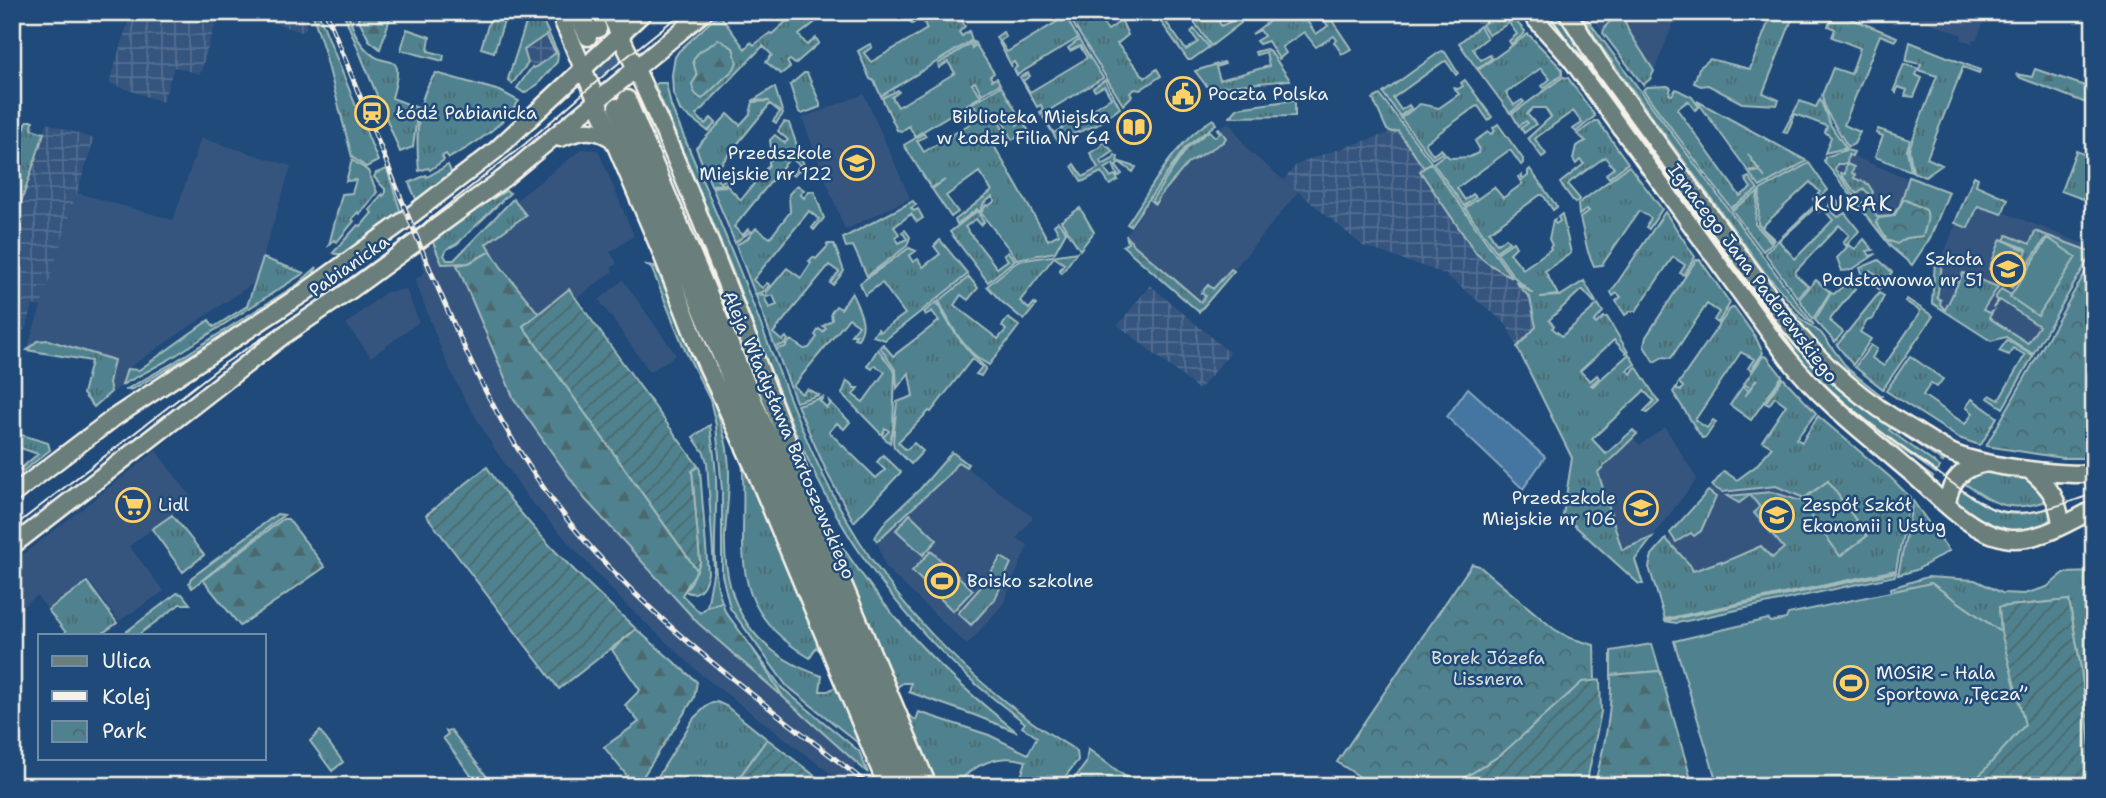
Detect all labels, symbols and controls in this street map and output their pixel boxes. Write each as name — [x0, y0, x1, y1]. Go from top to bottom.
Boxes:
public building icon: Poczta Polska — [1164, 75, 1202, 113]
place label: Poczta Polska — [1208, 82, 1328, 106]
station icon: Łódź Pabianicka — [353, 94, 391, 132]
place label: Łódź Pabianicka — [395, 101, 537, 125]
place label: Biblioteka Miejska w Łodzi, Filia Nr 64 — [936, 105, 1110, 150]
library icon: Biblioteka Miejska w Łodzi, Filia Nr 64 — [1115, 108, 1153, 146]
place label: Przedszkole Miejskie nr 122 — [699, 141, 832, 186]
school or university icon: Przedszkole Miejskie nr 122 — [838, 144, 876, 182]
street label: Ignacego Jana Paderewskiego — [1663, 159, 1843, 387]
district label: KURAK — [1814, 190, 1894, 218]
street label: Pabianicka — [304, 230, 394, 302]
place label: Szkoła Podstawowa nr 51 — [1822, 247, 1983, 292]
school or university icon: Szkoła Podstawowa nr 51 — [1989, 250, 2027, 288]
street label: Aleja Władysława Bartoszewskiego — [717, 287, 861, 583]
supermarket icon: Lidl — [114, 486, 152, 524]
place label: Przedszkole Miejskie nr 106 — [1482, 486, 1616, 531]
school or university icon: Przedszkole Miejskie nr 106 — [1622, 489, 1660, 527]
place label: Lidl — [158, 493, 190, 517]
place label: Zespół Szkół Ekonomii i Usług — [1802, 493, 1946, 538]
school or university icon: Zespół Szkół Ekonomii i Usług — [1758, 496, 1796, 534]
sports icon: Boisko szkolne — [923, 562, 961, 600]
place label: Boisko szkolne — [967, 569, 1094, 593]
legend — [38, 634, 266, 760]
park label: Borek Józefa Lissnera — [1431, 646, 1545, 691]
text: Ulica — [102, 647, 151, 675]
place label: MOSiR - Hala Sportowa „Tęcza” — [1876, 661, 2028, 706]
sports icon: MOSiR - Hala Sportowa „Tęcza” — [1832, 664, 1870, 702]
text: Kolej — [102, 683, 151, 711]
text: Park — [102, 717, 147, 745]

